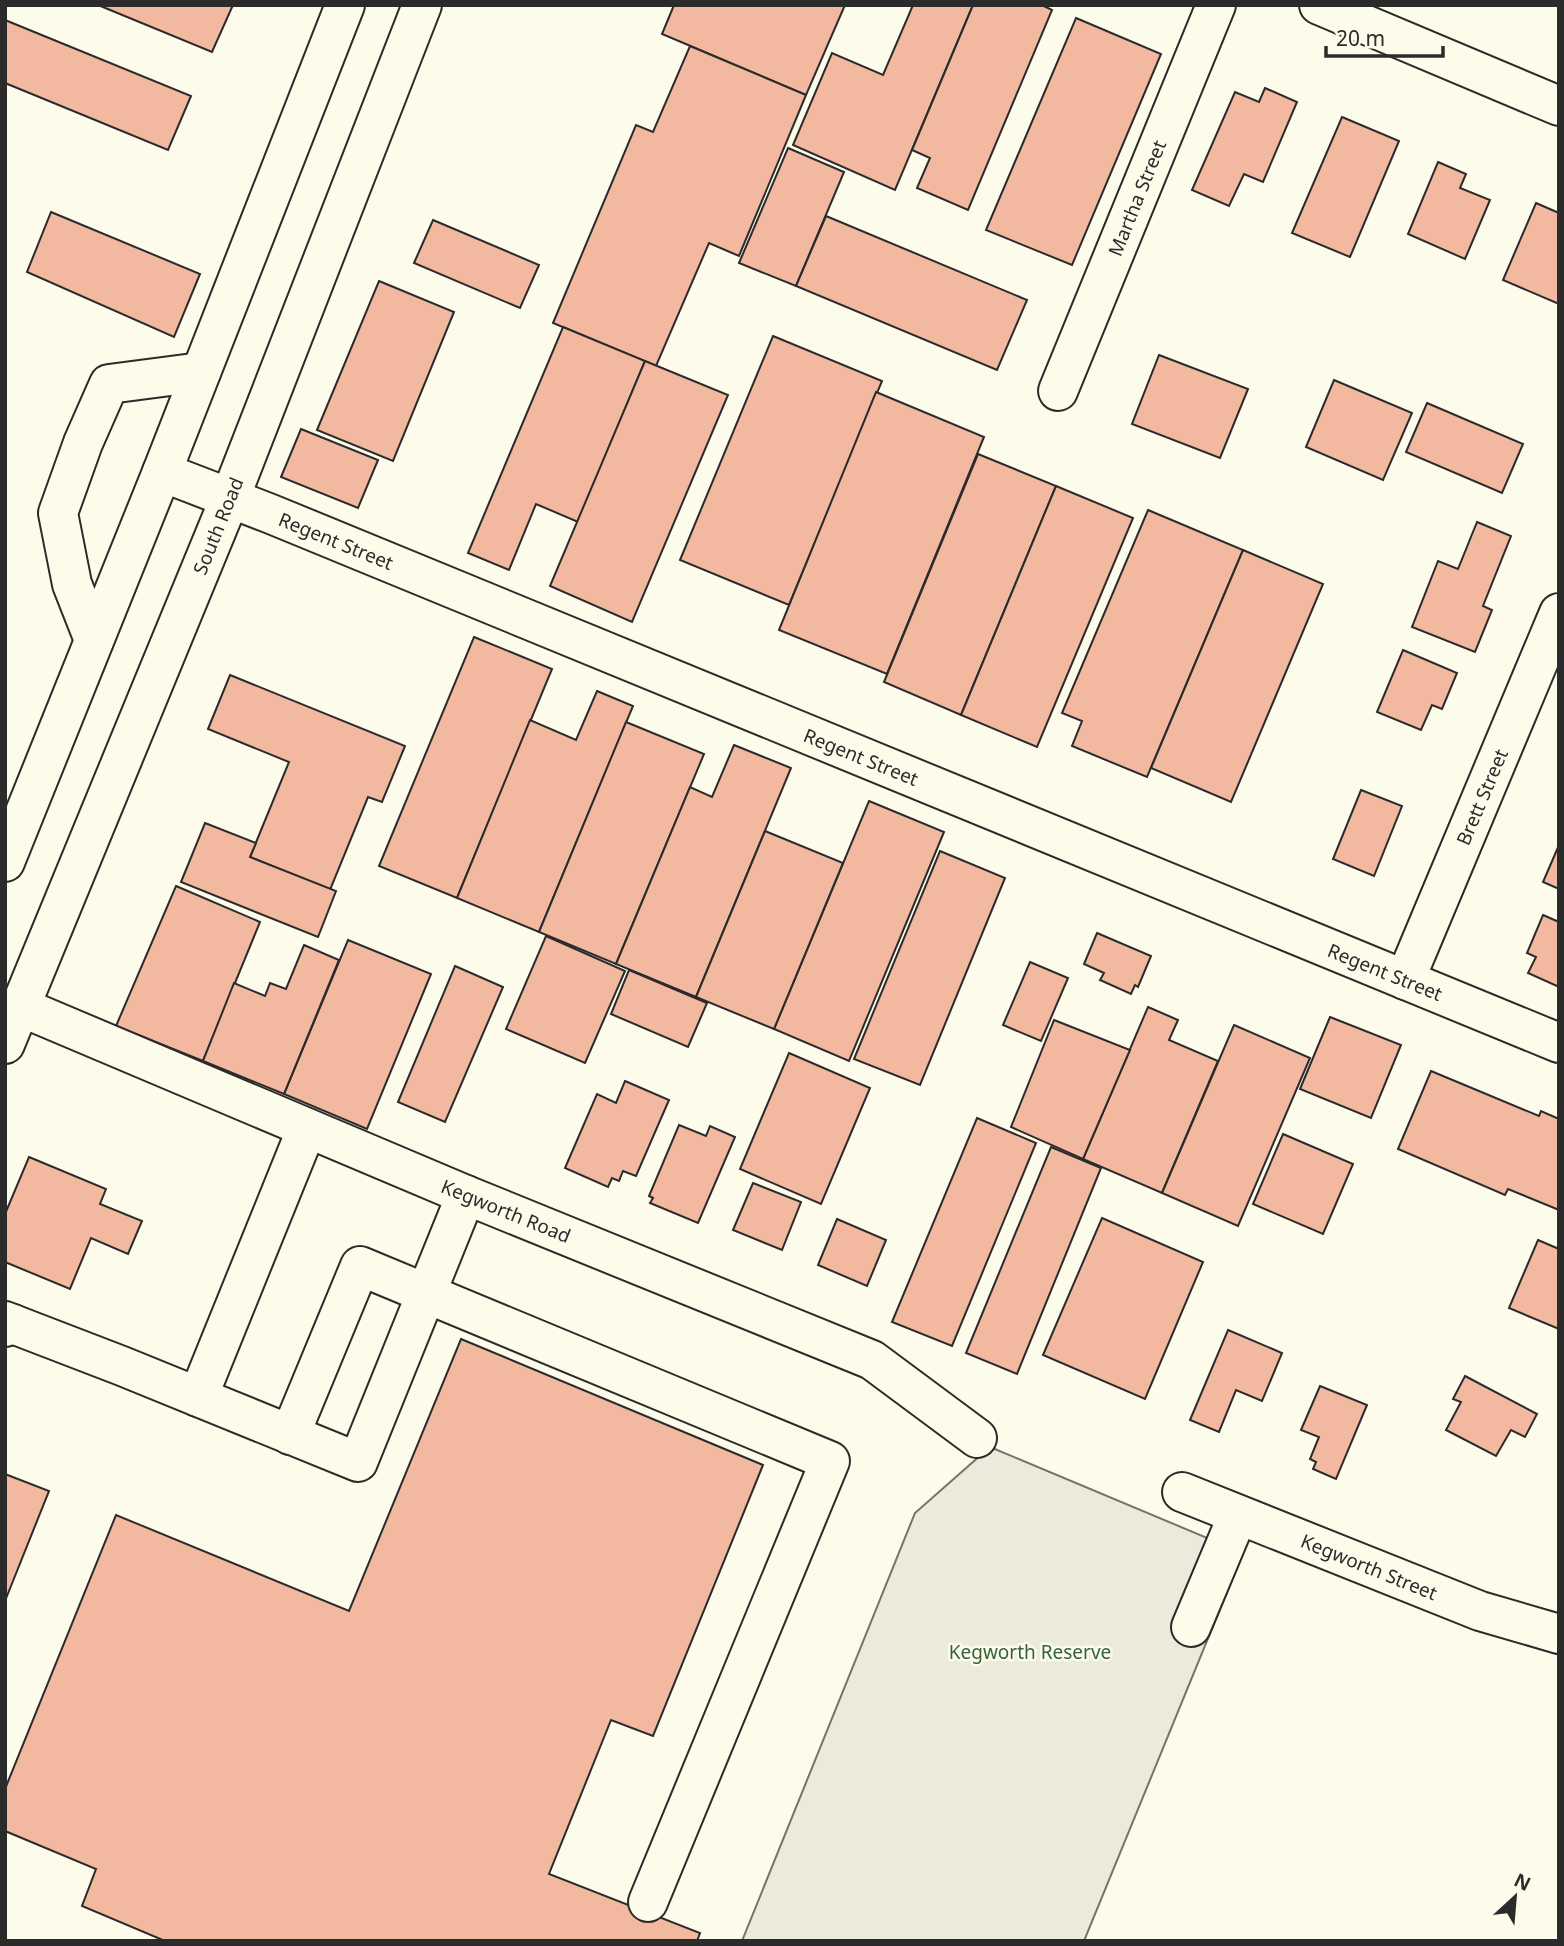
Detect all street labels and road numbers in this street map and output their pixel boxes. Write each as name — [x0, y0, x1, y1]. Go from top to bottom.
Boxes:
street label: Martha Street — [1102, 136, 1172, 260]
street label: South Road — [187, 473, 249, 579]
street label: Regent Street — [275, 506, 397, 576]
street label: Regent Street — [800, 722, 922, 792]
street label: Brett Street — [1450, 745, 1514, 849]
street label: Regent Street — [1324, 937, 1446, 1007]
street label: Kegworth Road — [437, 1173, 575, 1249]
street label: Kegworth Street — [1297, 1528, 1441, 1606]

